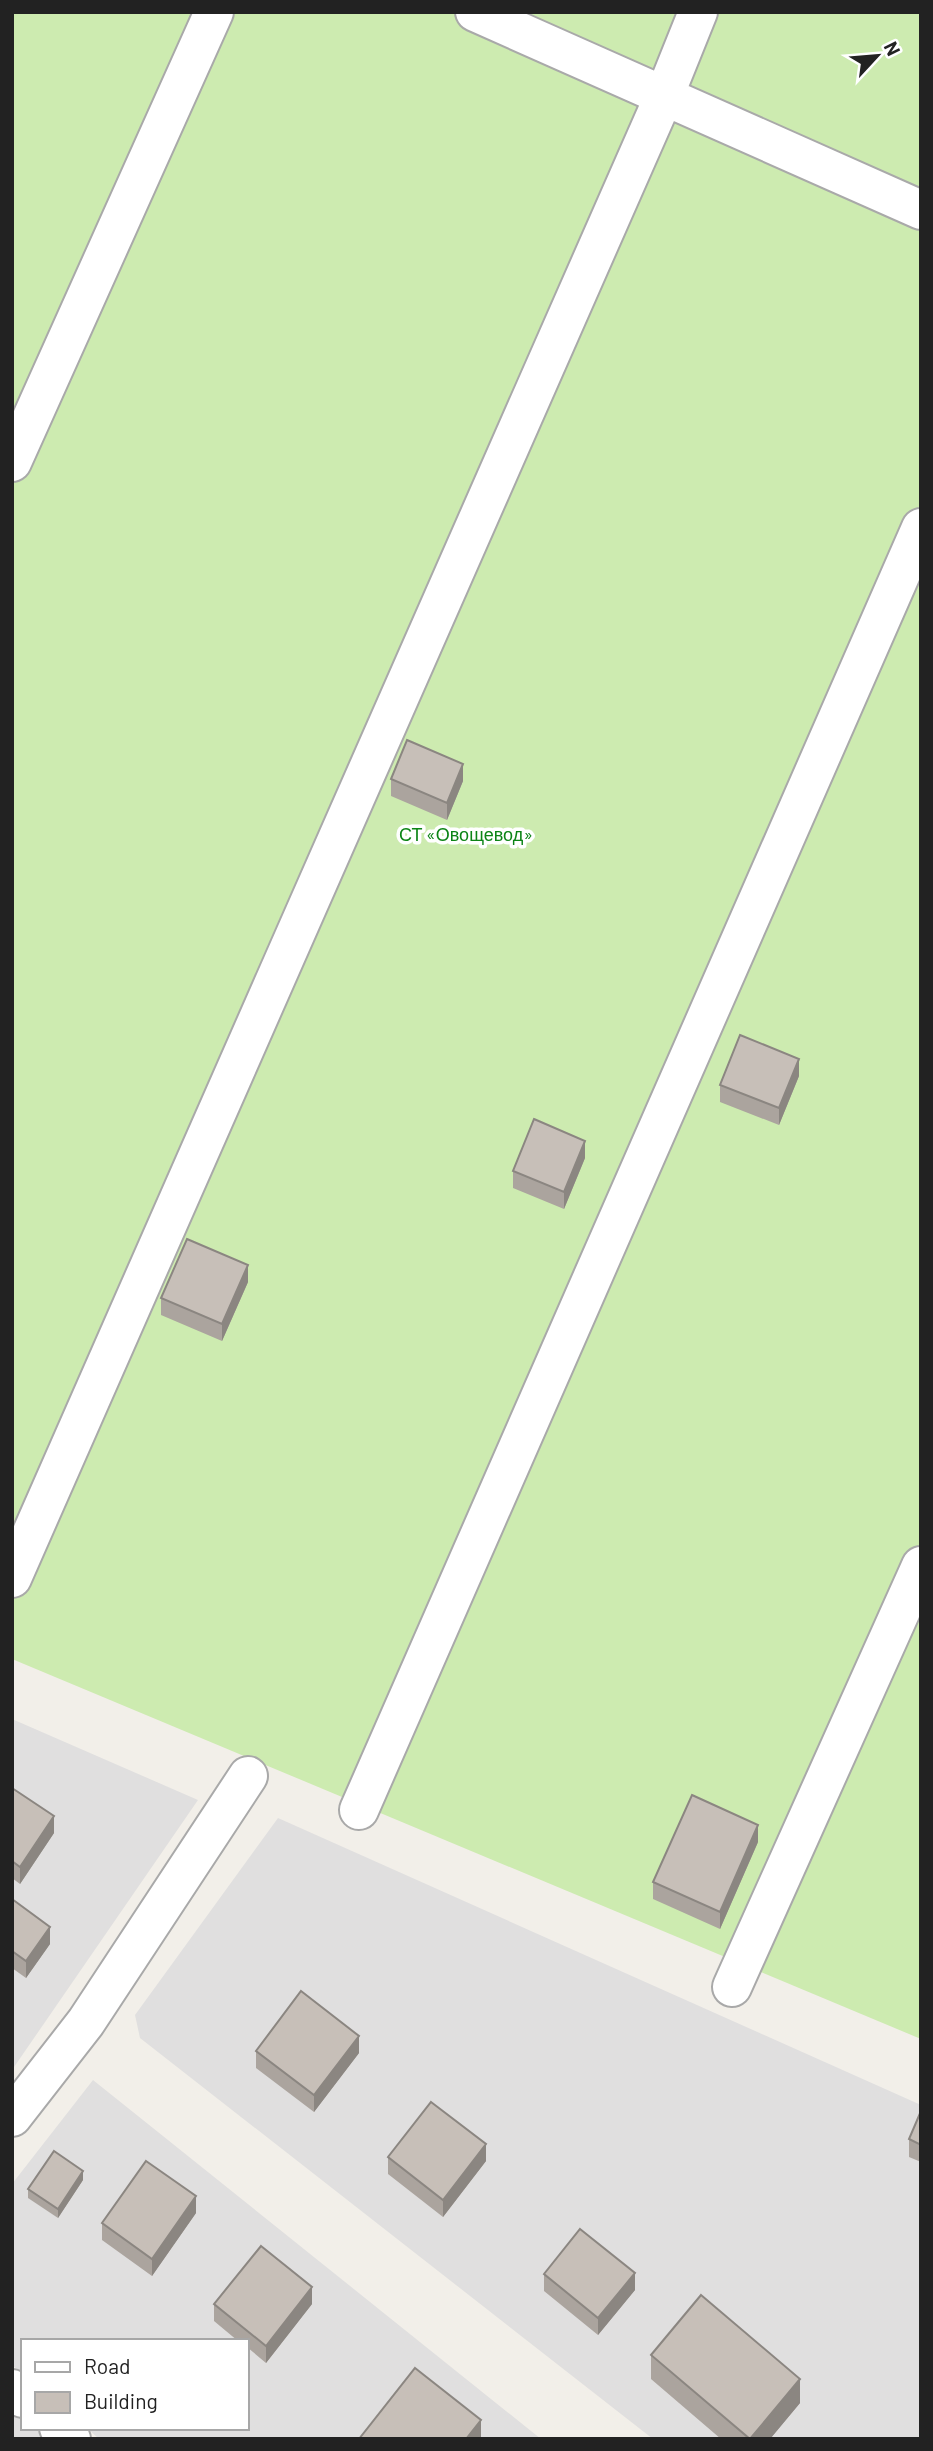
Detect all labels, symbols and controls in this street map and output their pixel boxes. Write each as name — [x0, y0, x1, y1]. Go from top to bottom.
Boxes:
north arrow — [842, 21, 912, 91]
text: N — [880, 38, 906, 59]
park label: СТ «Овощевод» — [399, 823, 533, 845]
legend — [21, 2339, 248, 2430]
text: Road — [84, 2353, 130, 2378]
text: Building — [84, 2388, 158, 2413]

